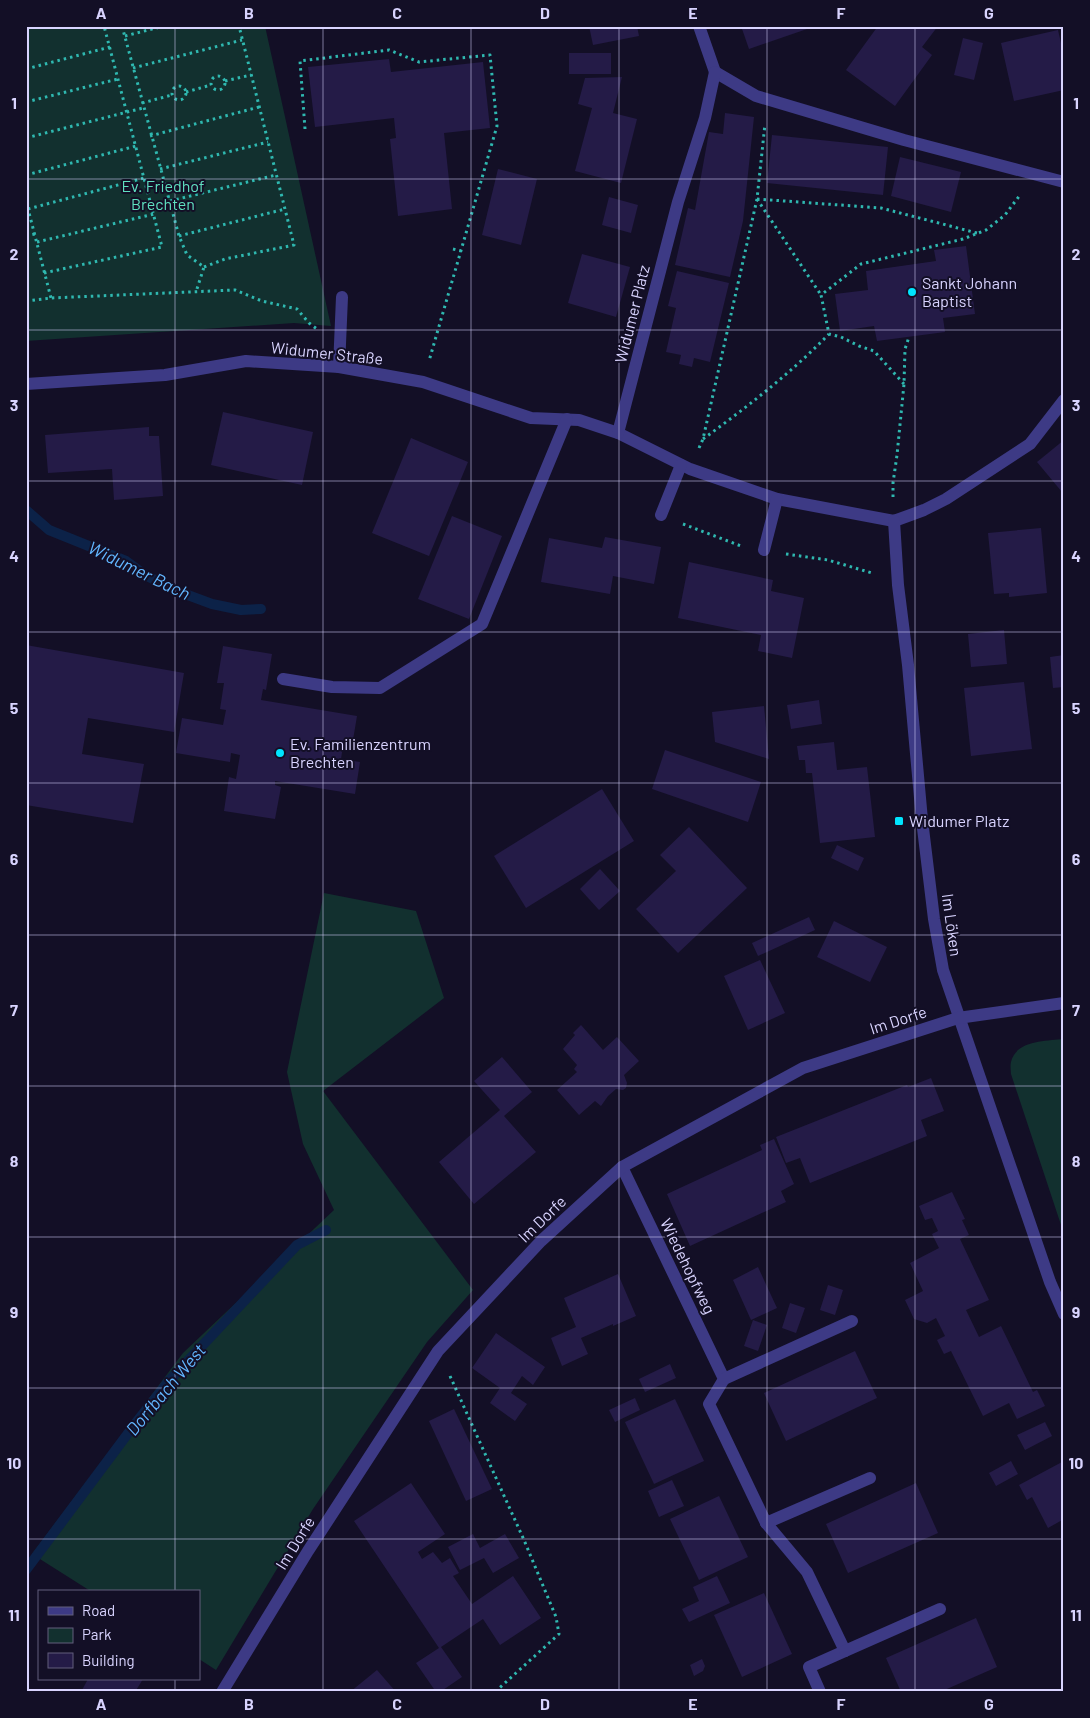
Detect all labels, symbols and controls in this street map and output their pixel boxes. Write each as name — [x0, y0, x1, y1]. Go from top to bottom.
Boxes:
text: A — [96, 3, 107, 22]
text: B — [244, 3, 254, 22]
text: C — [392, 3, 402, 22]
text: D — [540, 3, 550, 22]
text: E — [688, 3, 698, 22]
text: F — [837, 3, 846, 22]
text: G — [984, 3, 994, 22]
text: 1 — [11, 93, 17, 112]
text: 1 — [1073, 93, 1079, 112]
park label: Ev. Friedhof Brechten — [121, 176, 205, 213]
text: 2 — [10, 244, 19, 263]
text: 2 — [1072, 244, 1081, 263]
street label: Widumer Platz — [610, 263, 653, 365]
place label: Sankt Johann Baptist — [922, 273, 1017, 310]
marker: Sankt Johann Baptist — [906, 286, 918, 298]
street label: Widumer Straße — [270, 337, 384, 368]
text: 3 — [10, 395, 18, 414]
text: 3 — [1072, 395, 1080, 414]
water label: Widumer Bach — [85, 536, 194, 604]
text: 4 — [9, 546, 19, 565]
text: 4 — [1071, 546, 1081, 565]
text: 5 — [10, 698, 19, 717]
text: 5 — [1072, 698, 1081, 717]
place label: Ev. Familienzentrum Brechten — [290, 734, 431, 771]
marker: Ev. Familienzentrum Brechten — [274, 747, 286, 759]
place label: Widumer Platz — [909, 811, 1009, 830]
marker: Widumer Platz — [893, 815, 905, 827]
text: 6 — [10, 849, 19, 868]
text: 6 — [1072, 849, 1081, 868]
street label: Im Löken — [939, 892, 966, 958]
text: 7 — [10, 1000, 18, 1019]
text: 7 — [1072, 1000, 1080, 1019]
street label: Im Dorfe — [867, 1001, 929, 1038]
text: 8 — [10, 1151, 19, 1170]
text: 8 — [1072, 1151, 1081, 1170]
street label: Im Dorfe — [514, 1191, 569, 1246]
street label: Wiedehopfweg — [657, 1215, 720, 1317]
text: 9 — [10, 1302, 18, 1321]
text: 9 — [1072, 1302, 1080, 1321]
water label: Dorfbach West — [121, 1339, 210, 1440]
text: 10 — [7, 1453, 21, 1472]
text: 10 — [1069, 1453, 1083, 1472]
street label: Im Dorfe — [271, 1513, 318, 1573]
legend — [38, 1590, 200, 1680]
text: Road — [82, 1601, 115, 1619]
text: 11 — [8, 1605, 20, 1624]
text: 11 — [1070, 1605, 1082, 1624]
text: Park — [82, 1625, 112, 1643]
text: Building — [82, 1651, 135, 1669]
text: A — [96, 1694, 107, 1713]
text: B — [244, 1694, 254, 1713]
text: C — [392, 1694, 402, 1713]
text: D — [540, 1694, 550, 1713]
text: E — [688, 1694, 698, 1713]
text: F — [837, 1694, 846, 1713]
text: G — [984, 1694, 994, 1713]

